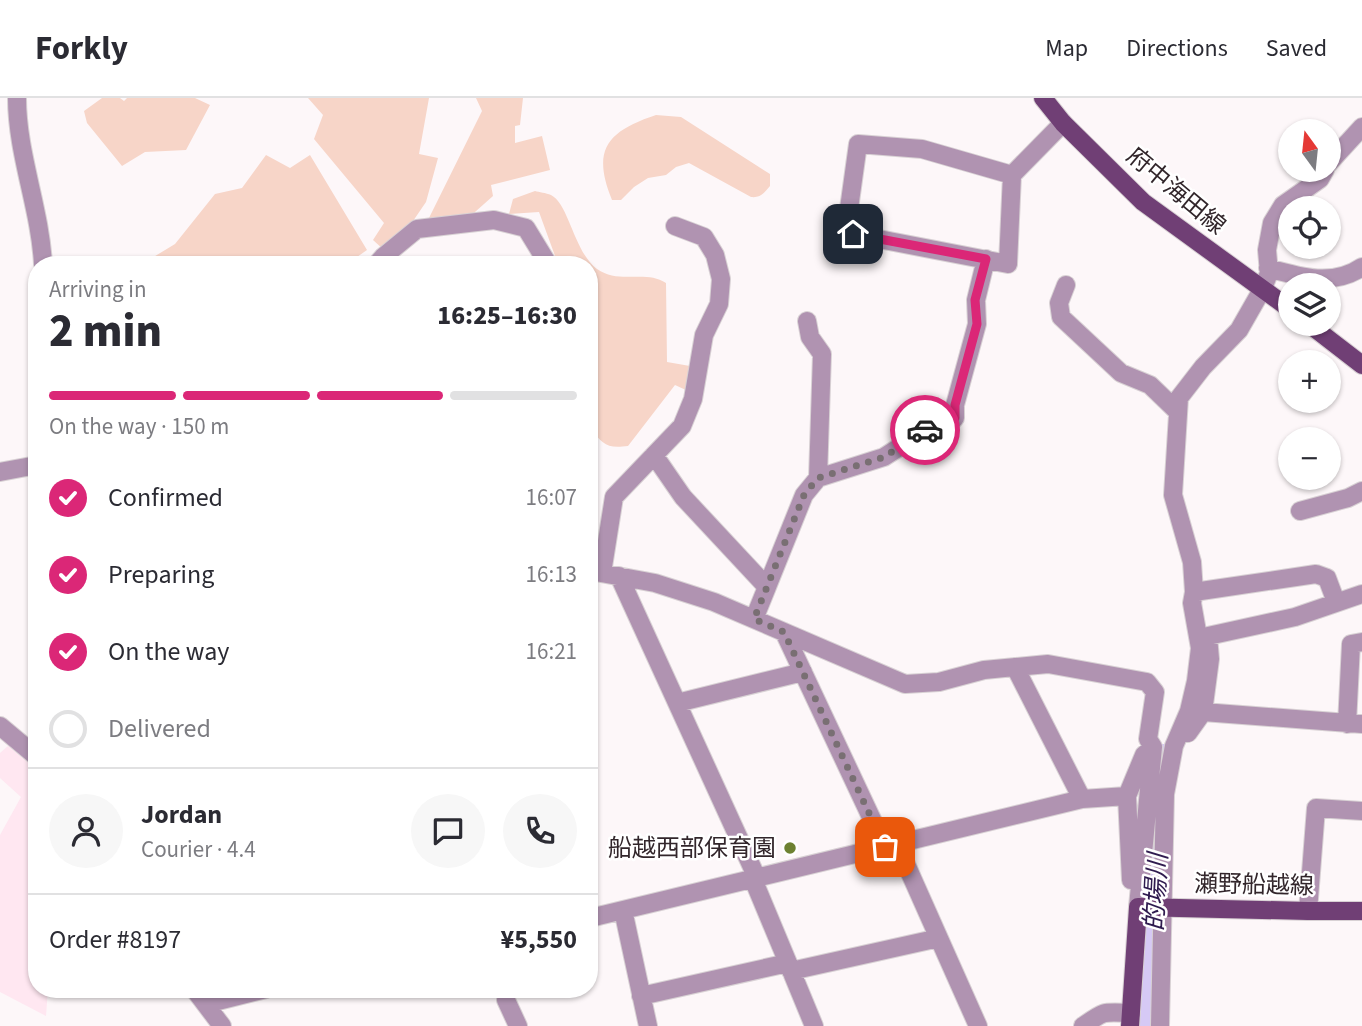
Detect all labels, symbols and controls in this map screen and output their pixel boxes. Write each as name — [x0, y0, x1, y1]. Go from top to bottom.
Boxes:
text: Forkly — [35, 25, 128, 72]
text: Map — [1045, 31, 1088, 66]
text: Directions — [1126, 31, 1228, 66]
text: Saved — [1266, 31, 1327, 66]
north arrow — [1278, 119, 1340, 182]
map controls — [1278, 119, 1341, 490]
street label: 府中海田線 — [1119, 139, 1233, 243]
button: locate — [1278, 196, 1341, 259]
pin — [823, 204, 883, 264]
icon: home — [834, 215, 872, 253]
text: Arriving in — [49, 273, 147, 306]
button: layers — [1278, 273, 1341, 336]
text: 16:25–16:30 — [437, 297, 577, 334]
text: 2 min — [49, 299, 162, 364]
button: + — [1278, 350, 1341, 413]
courier — [890, 395, 960, 465]
text: On the way · 150 m — [49, 410, 229, 443]
icon: car — [906, 411, 944, 449]
button: − — [1278, 427, 1341, 490]
icon: check — [49, 479, 87, 517]
text: Confirmed — [108, 479, 223, 516]
text: 16:07 — [526, 481, 577, 514]
icon: check — [49, 556, 87, 594]
text: Preparing — [108, 556, 214, 593]
text: 16:13 — [526, 558, 577, 591]
icon: check — [49, 633, 87, 671]
text: On the way — [108, 633, 229, 670]
text: 16:21 — [526, 635, 577, 668]
text: Delivered — [108, 710, 211, 747]
button: person — [49, 794, 123, 868]
button: chat — [411, 794, 485, 868]
button: phone — [503, 794, 577, 868]
text: Jordan — [141, 796, 222, 833]
pin — [855, 817, 915, 877]
icon: bag — [866, 828, 904, 866]
place label: 船越西部保育園 — [608, 831, 776, 866]
text: Courier · 4.4 — [141, 833, 256, 866]
marker: 船越西部保育園 — [782, 840, 798, 856]
water label: 的場川 — [1135, 849, 1177, 932]
street label: 瀬野船越線 — [1194, 866, 1314, 904]
text: Order #8197 — [49, 921, 181, 958]
text: ¥5,550 — [501, 921, 577, 958]

